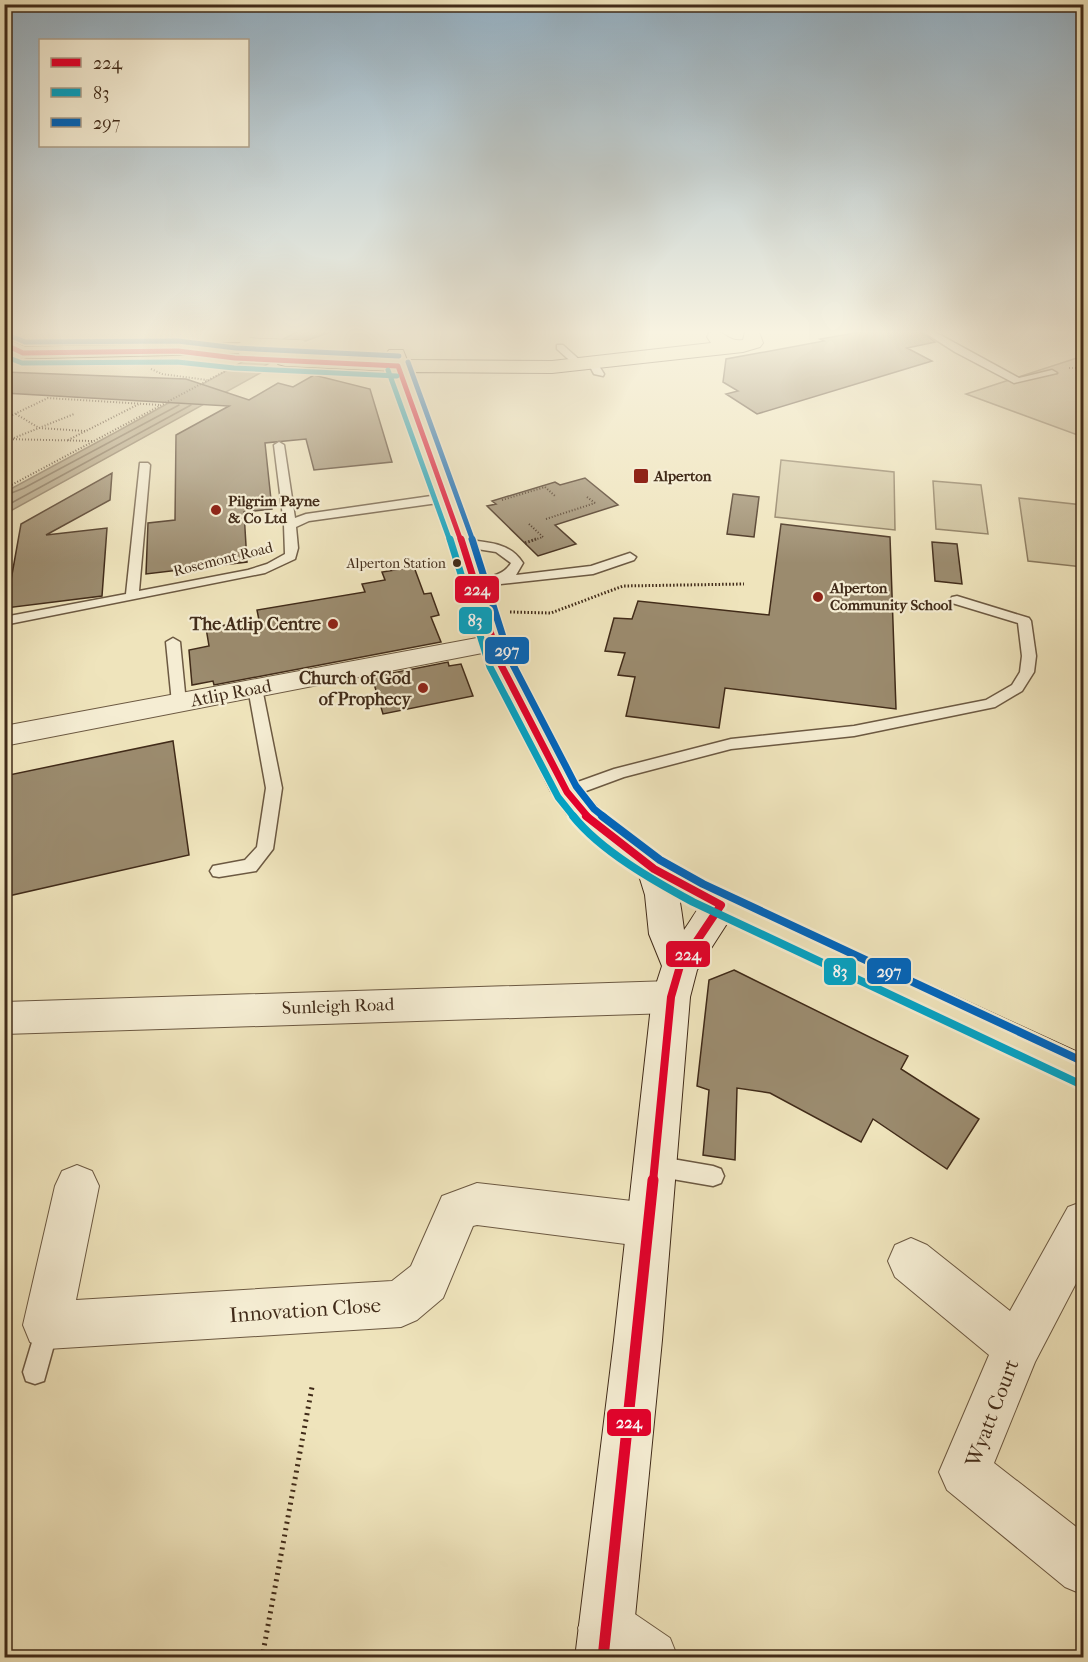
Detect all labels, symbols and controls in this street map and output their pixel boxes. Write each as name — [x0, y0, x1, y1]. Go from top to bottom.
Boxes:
legend — [39, 39, 249, 147]
text: 224 — [93, 53, 123, 74]
text: 83 — [93, 83, 109, 104]
text: 297 — [93, 113, 121, 134]
marker: Alperton — [632, 467, 650, 485]
place label: Alperton — [653, 467, 712, 485]
place label: Pilgrim Payne & Co Ltd — [228, 492, 320, 527]
marker: Pilgrim Payne & Co Ltd — [209, 503, 223, 517]
street label: Rosemont Road — [171, 538, 275, 580]
place label: Alperton Station — [346, 555, 446, 572]
marker: Alperton Station — [451, 557, 463, 569]
line badge: 224 — [454, 575, 500, 604]
place label: Alperton Community School — [829, 579, 953, 614]
text: 224 — [464, 580, 492, 600]
marker: Alperton Community School — [811, 590, 825, 604]
line badge: 83 — [458, 606, 493, 635]
text: 83 — [468, 611, 482, 631]
place label: The Atlip Centre — [189, 614, 321, 635]
marker: The Atlip Centre — [326, 617, 340, 631]
line badge: 297 — [484, 636, 530, 665]
text: 297 — [495, 641, 519, 661]
place label: Church of God of Prophecy — [299, 668, 412, 710]
street label: Atlip Road — [188, 675, 274, 712]
marker: Church of God of Prophecy — [416, 681, 430, 695]
line badge: 224 — [665, 940, 711, 968]
text: 224 — [675, 945, 703, 965]
line badge: 83 — [823, 957, 857, 986]
line badge: 297 — [866, 957, 912, 985]
text: 83 — [833, 962, 847, 982]
text: 297 — [877, 962, 901, 982]
street label: Sunleigh Road — [281, 994, 395, 1019]
street label: Innovation Close — [228, 1293, 382, 1327]
street label: Wyatt Court — [960, 1355, 1024, 1471]
line badge: 224 — [606, 1408, 652, 1437]
text: 224 — [616, 1413, 644, 1433]

